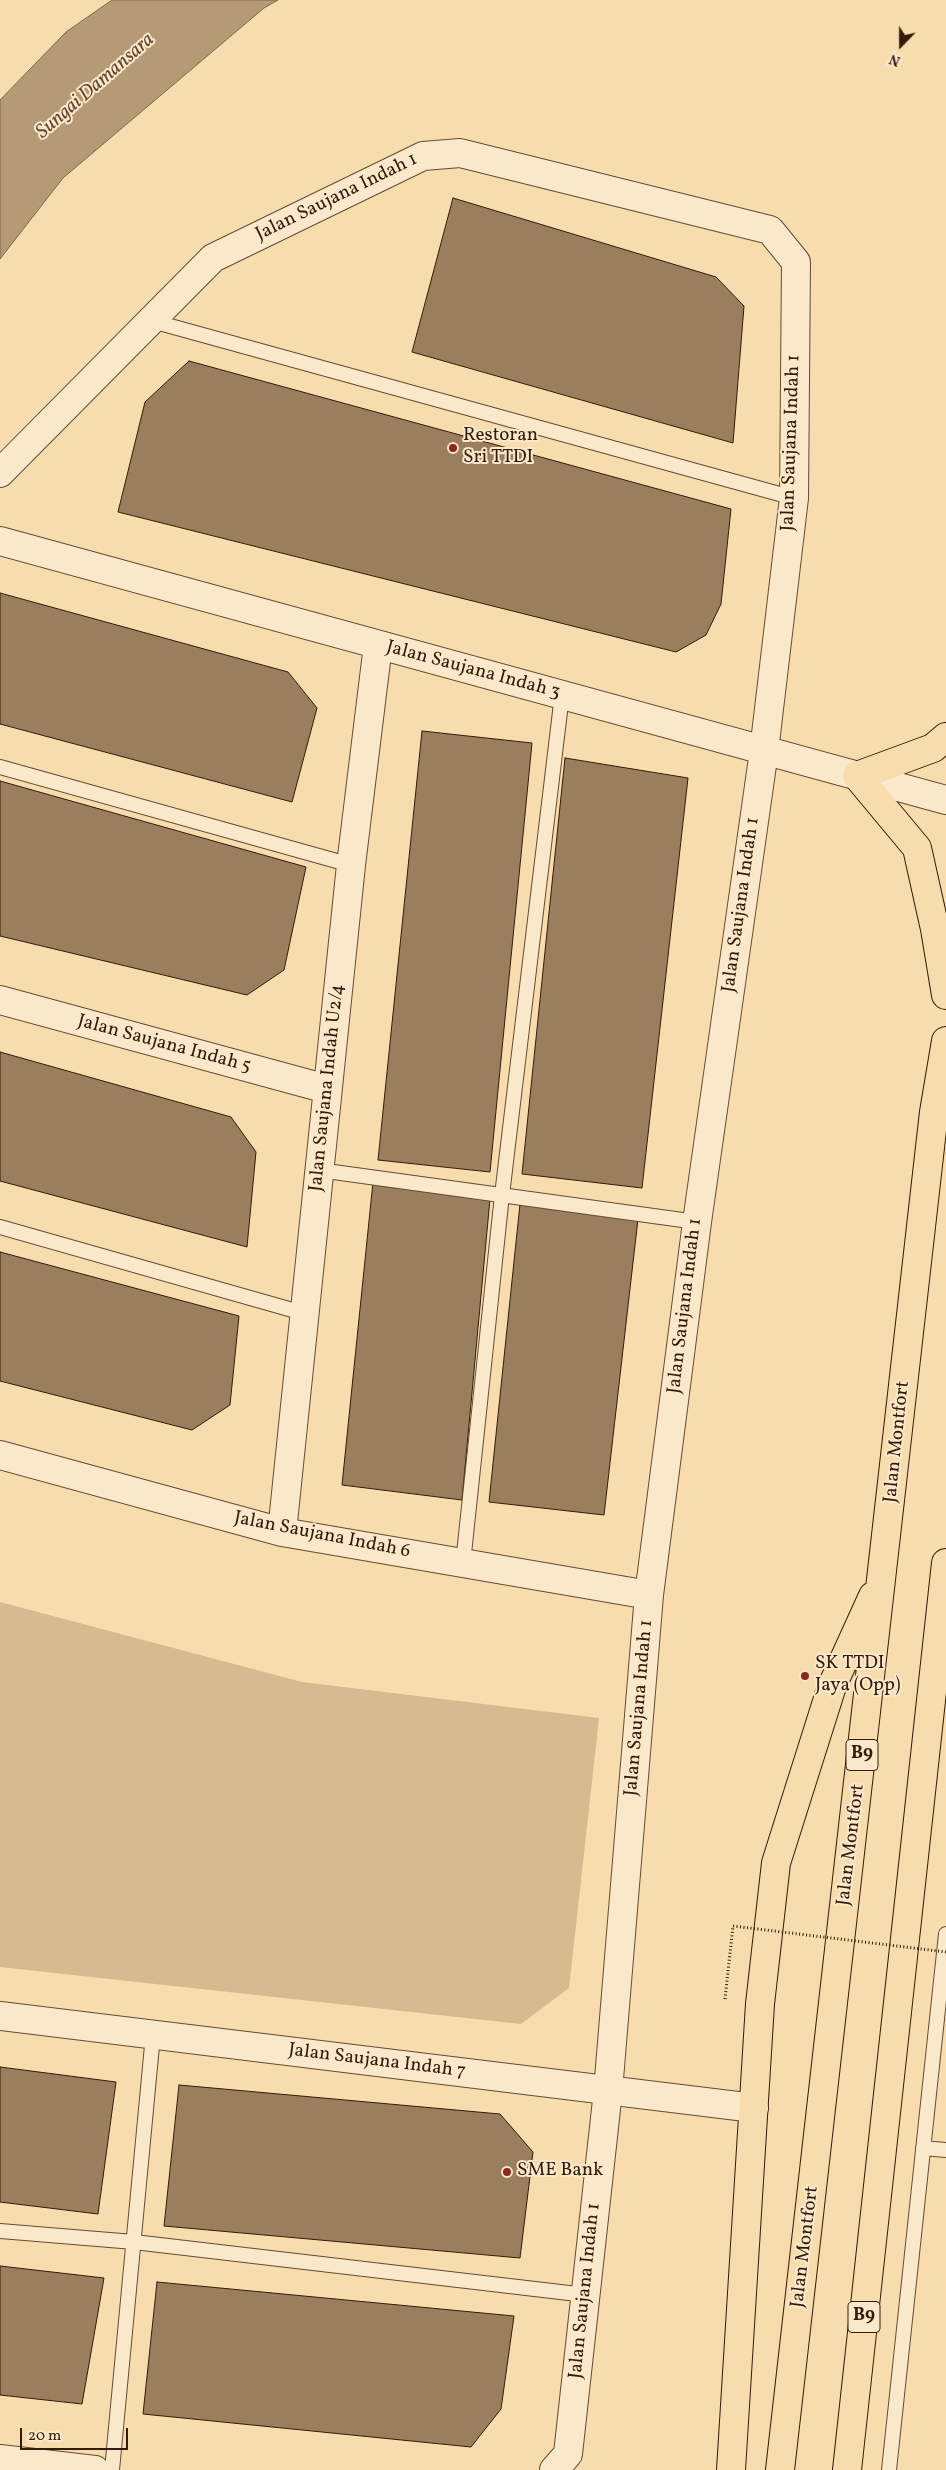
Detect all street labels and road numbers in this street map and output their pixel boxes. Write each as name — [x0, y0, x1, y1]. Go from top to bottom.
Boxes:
street label: Jalan Saujana Indah 1 — [253, 149, 421, 247]
street label: Jalan Saujana Indah 1 — [778, 354, 806, 532]
street label: Jalan Saujana Indah 3 — [383, 637, 563, 705]
street label: Jalan Saujana Indah 1 — [718, 816, 766, 994]
street label: Jalan Saujana Indah U2/4 — [306, 983, 350, 1193]
street label: Jalan Saujana Indah 5 — [75, 1011, 253, 1079]
street label: Jalan Saujana Indah 1 — [664, 1217, 708, 1395]
street label: Jalan Montfort — [880, 1380, 916, 1504]
street label: Jalan Saujana Indah 6 — [232, 1508, 412, 1564]
street label: Jalan Saujana Indah 1 — [621, 1619, 659, 1797]
road number: B9 — [846, 1740, 878, 1770]
street label: Jalan Montfort — [833, 1783, 871, 1907]
street label: Jalan Saujana Indah 7 — [287, 2040, 467, 2084]
street label: Jalan Montfort — [787, 2185, 825, 2309]
street label: Jalan Saujana Indah 1 — [565, 2202, 607, 2380]
road number: B9 — [848, 2302, 880, 2332]

